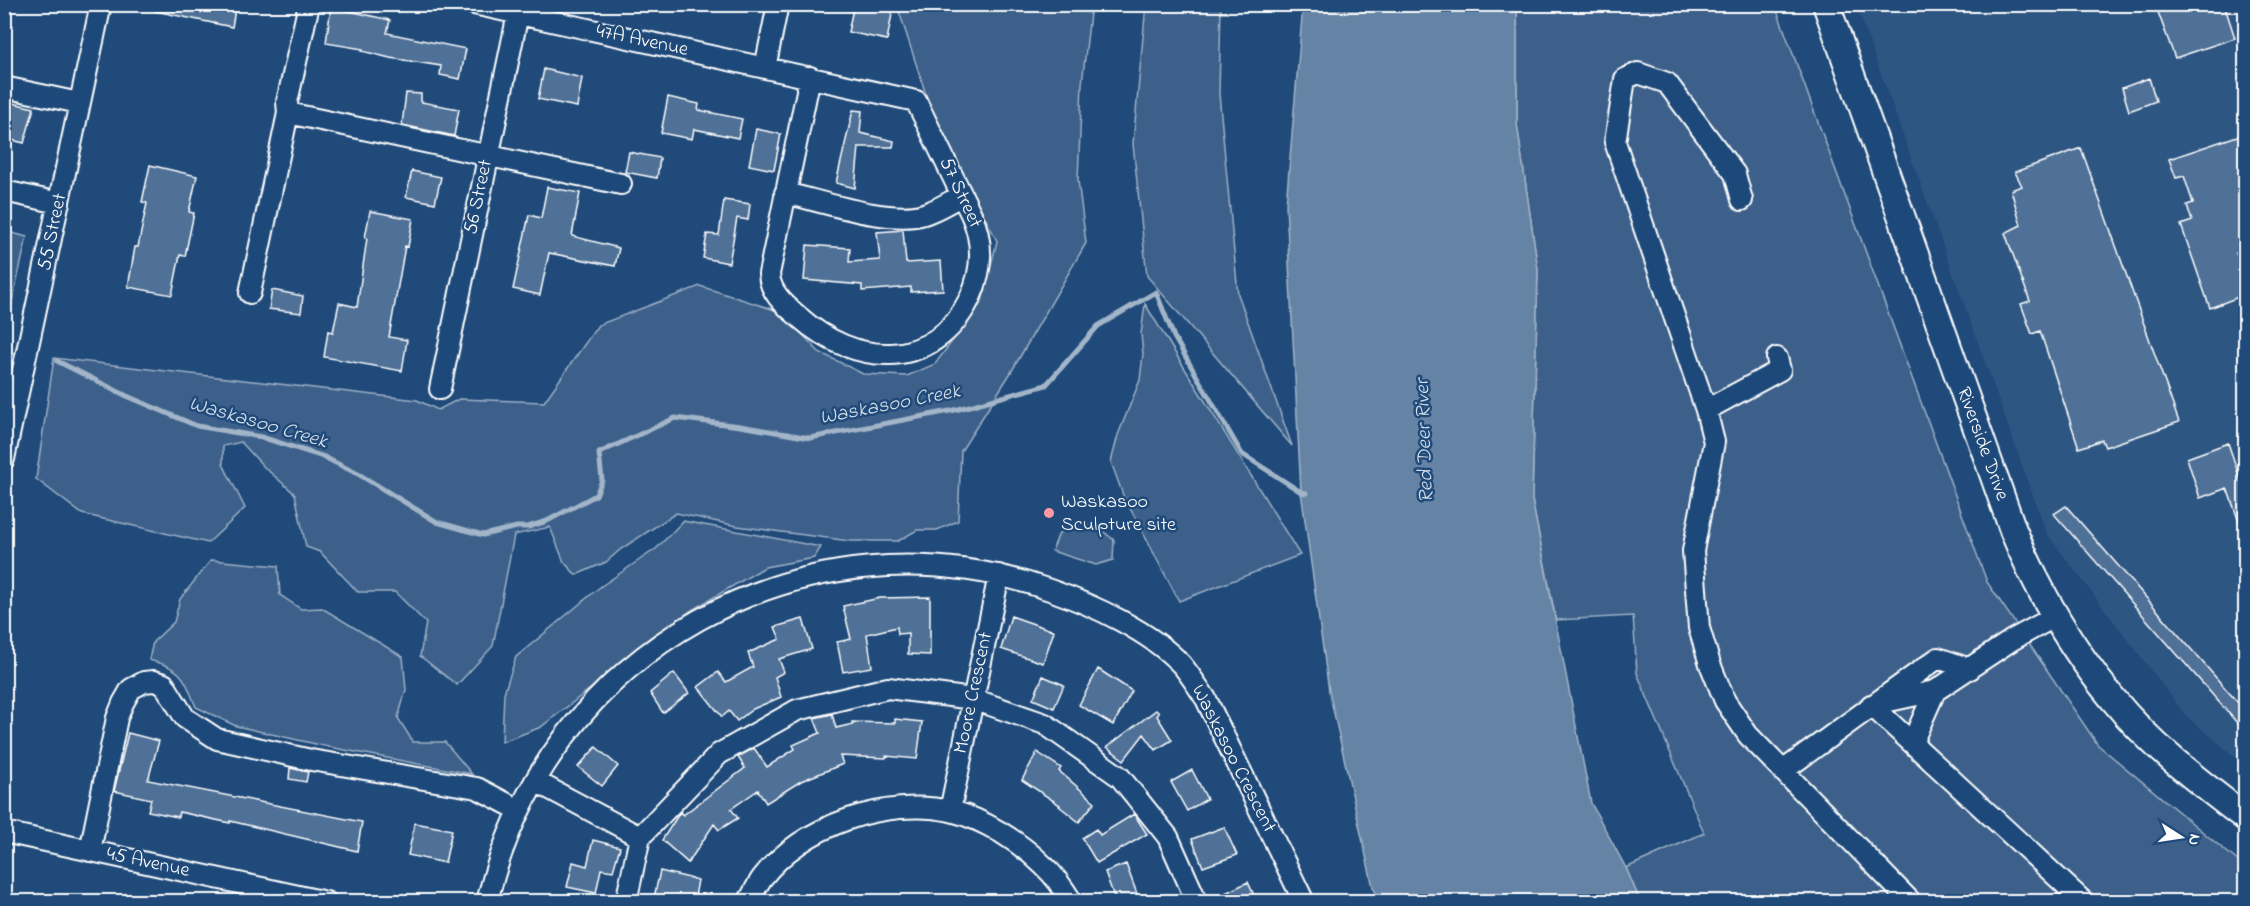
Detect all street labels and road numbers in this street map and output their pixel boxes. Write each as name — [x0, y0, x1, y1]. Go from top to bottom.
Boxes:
street label: 47A Avenue — [593, 17, 691, 65]
street label: 57 Street — [931, 153, 989, 233]
street label: 56 Street — [457, 157, 501, 237]
street label: 55 Street — [31, 190, 75, 273]
street label: Riverside Drive — [1948, 383, 2016, 505]
street label: Moore Crescent — [947, 629, 1001, 757]
street label: Waskasoo Crescent — [1183, 680, 1283, 838]
street label: 45 Avenue — [104, 840, 192, 886]

